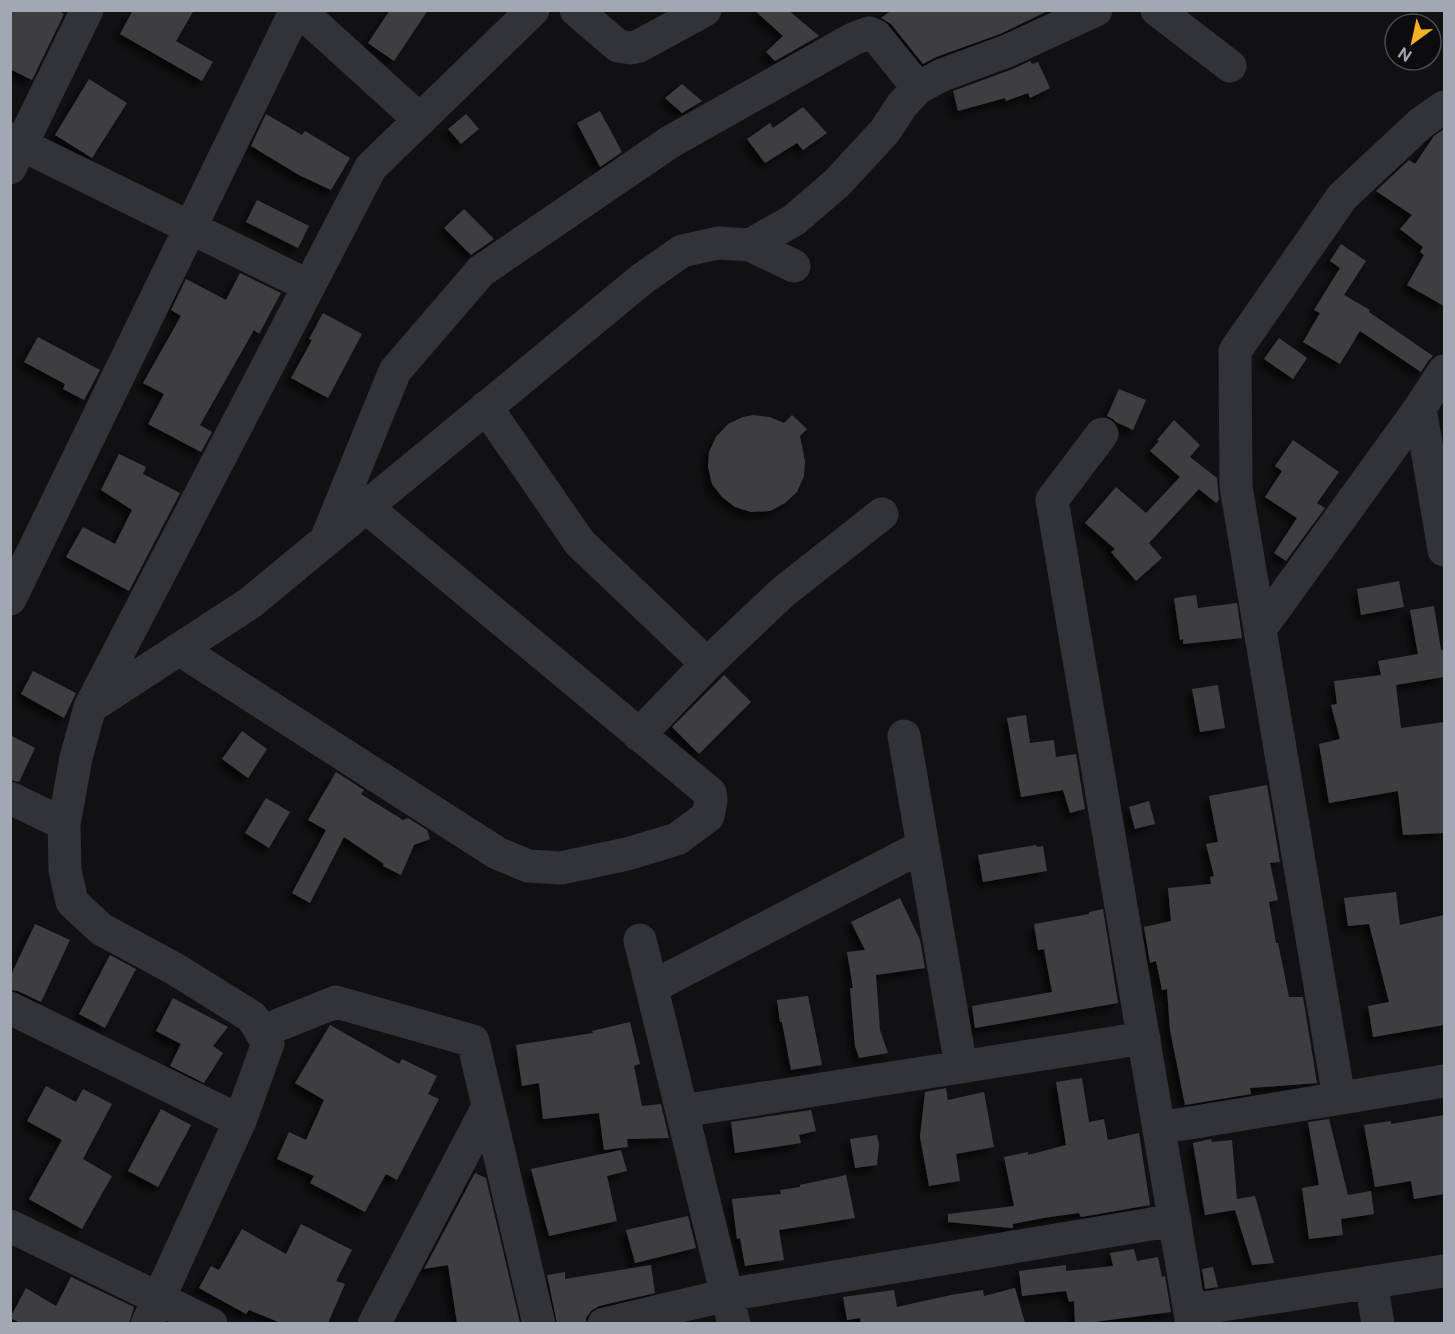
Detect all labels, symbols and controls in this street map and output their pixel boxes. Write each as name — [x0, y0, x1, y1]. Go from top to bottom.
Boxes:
north arrow — [1383, 12, 1443, 72]
text: N — [1395, 43, 1416, 66]

